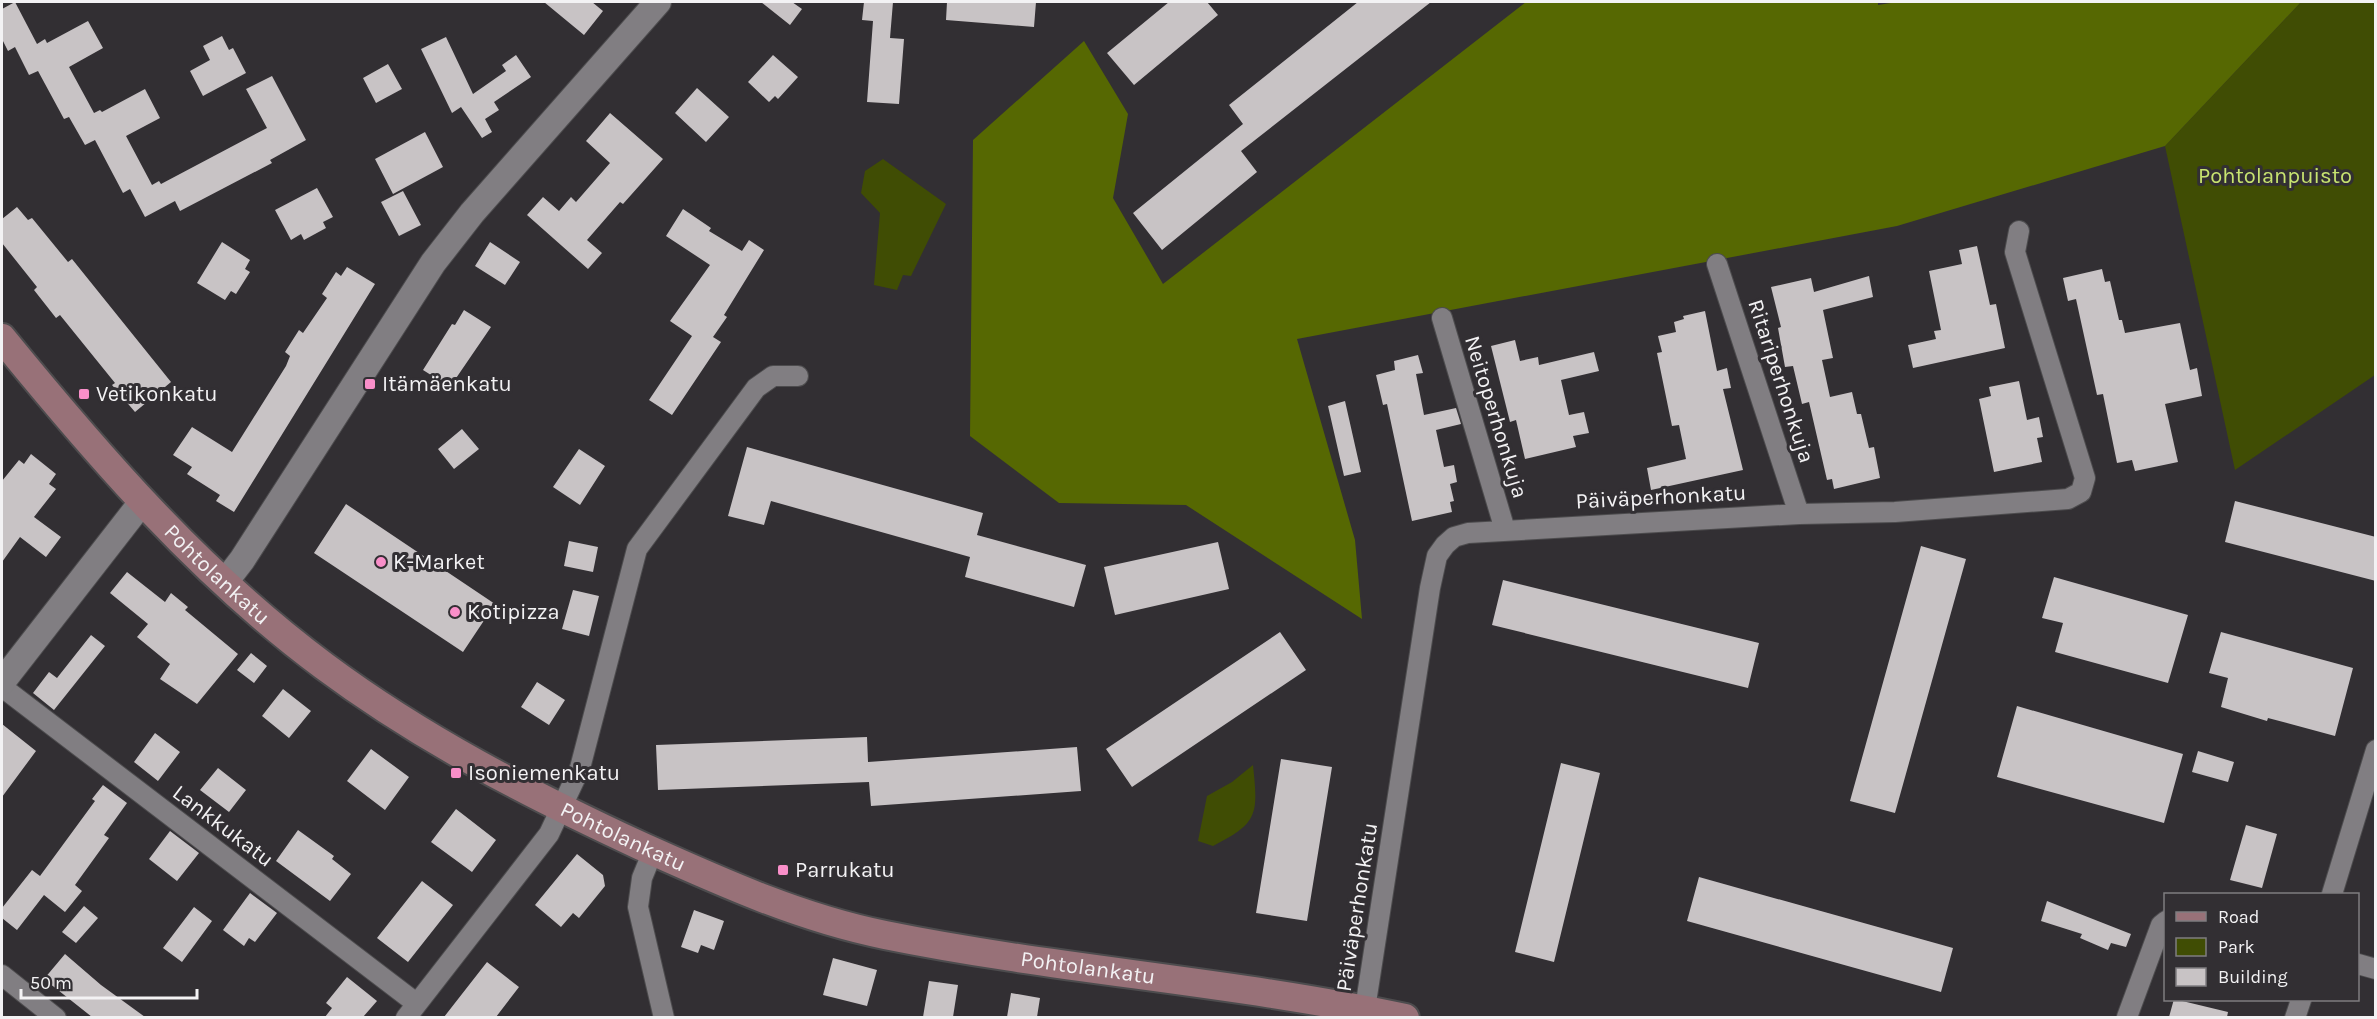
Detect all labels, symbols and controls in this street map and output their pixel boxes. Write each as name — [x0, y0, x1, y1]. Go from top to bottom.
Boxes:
park label: Pohtolanpuisto — [2198, 163, 2352, 189]
street label: Ritariperhonkuja — [1742, 296, 1820, 466]
street label: Neitoperhonkuja — [1459, 333, 1533, 501]
place label: Itämäenkatu — [382, 371, 512, 397]
marker: Itämäenkatu — [363, 377, 377, 391]
place label: Vetikonkatu — [96, 381, 218, 407]
marker: Vetikonkatu — [77, 387, 91, 401]
street label: Päiväperhonkatu — [1575, 480, 1747, 514]
street label: Pohtolankatu — [159, 519, 275, 630]
place label: K-Market — [393, 549, 485, 575]
marker: K-Market — [374, 555, 388, 569]
place label: Kotipizza — [467, 599, 560, 625]
marker: Kotipizza — [448, 605, 462, 619]
place label: Isoniemenkatu — [468, 760, 620, 786]
marker: Isoniemenkatu — [449, 766, 463, 780]
street label: Lankkukatu — [167, 780, 279, 872]
street label: Pohtolankatu — [556, 796, 690, 877]
street label: Päiväperhonkatu — [1331, 821, 1383, 993]
place label: Parrukatu — [795, 857, 895, 883]
marker: Parrukatu — [776, 863, 790, 877]
legend — [2164, 893, 2359, 1001]
text: Road — [2218, 906, 2259, 928]
text: Park — [2218, 936, 2255, 958]
street label: Pohtolankatu — [1019, 946, 1157, 990]
scale bar — [21, 962, 196, 1000]
text: Building — [2218, 966, 2288, 988]
text: 50 m — [30, 972, 72, 994]

